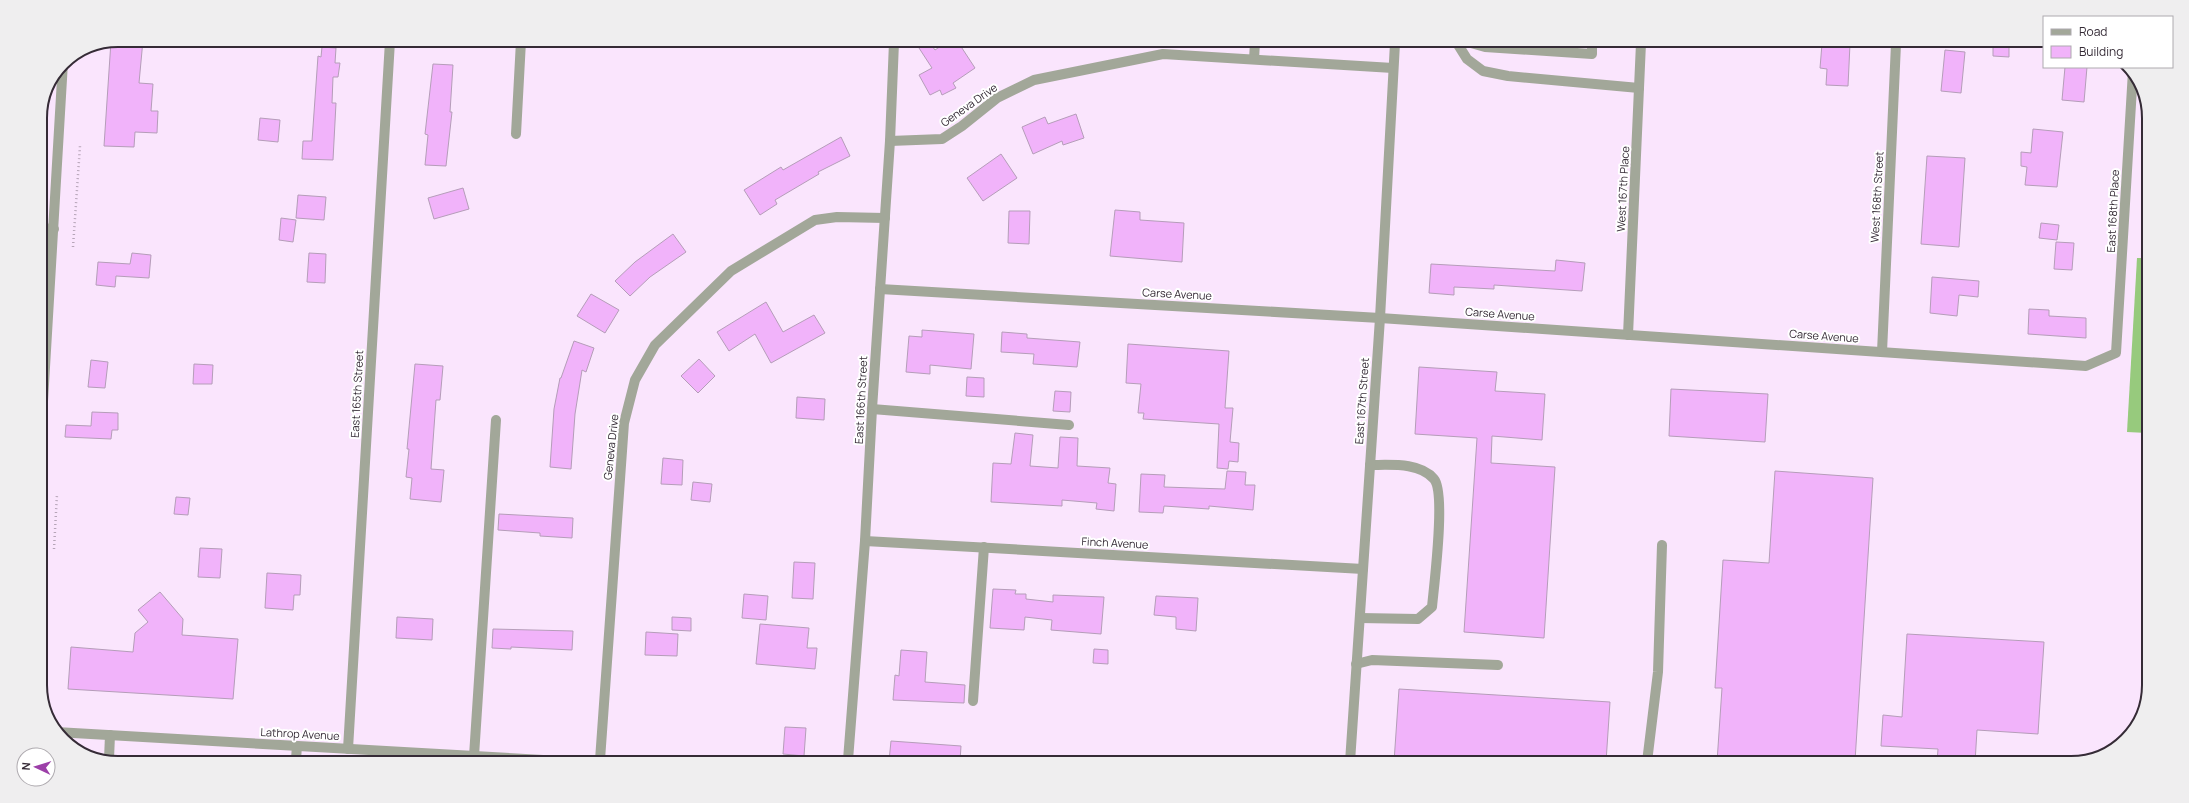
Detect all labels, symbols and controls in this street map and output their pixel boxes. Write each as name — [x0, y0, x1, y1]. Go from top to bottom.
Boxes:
legend — [2043, 16, 2173, 68]
text: Road — [2079, 23, 2107, 40]
text: Building — [2079, 43, 2123, 60]
street label: Geneva Drive — [937, 79, 1001, 130]
street label: West 167th Place — [1613, 145, 1632, 232]
street label: West 168th Street — [1867, 151, 1886, 243]
street label: East 168th Place — [2103, 169, 2122, 253]
street label: Carse Avenue — [1142, 284, 1213, 303]
street label: Carse Avenue — [1465, 304, 1536, 323]
street label: Carse Avenue — [1789, 326, 1860, 345]
street label: East 165th Street — [347, 350, 366, 438]
street label: East 166th Street — [851, 356, 870, 444]
street label: East 167th Street — [1351, 357, 1372, 445]
street label: Geneva Drive — [600, 413, 621, 481]
street label: Finch Avenue — [1081, 533, 1149, 552]
street label: Lathrop Avenue — [260, 724, 341, 743]
north arrow — [16, 747, 56, 787]
text: N — [18, 762, 33, 771]

